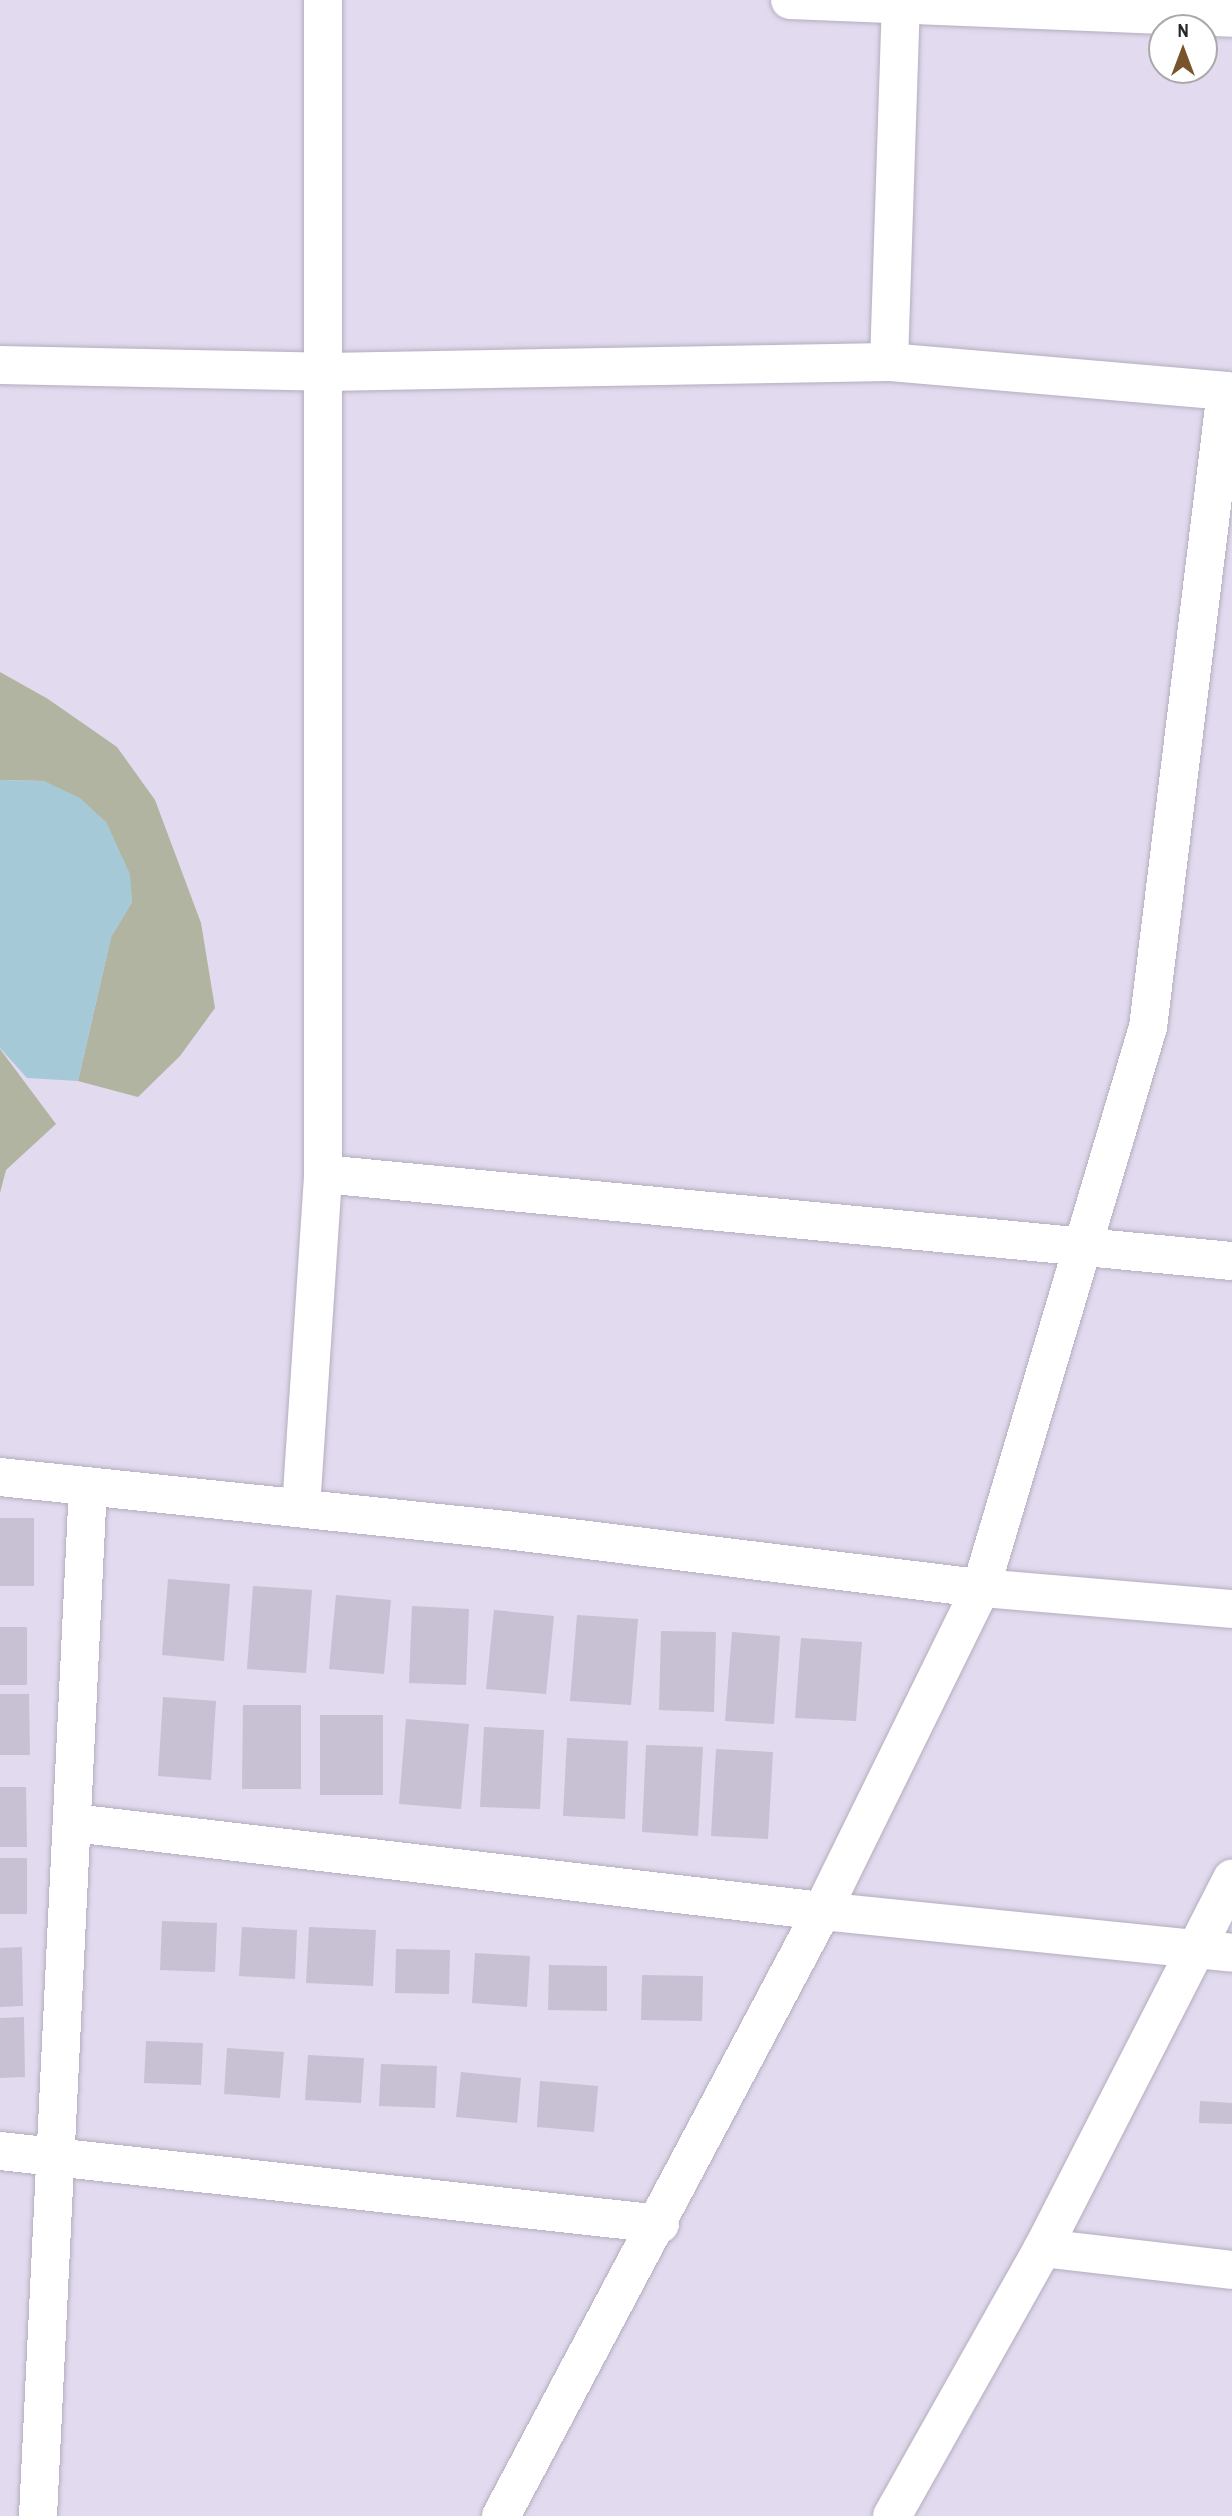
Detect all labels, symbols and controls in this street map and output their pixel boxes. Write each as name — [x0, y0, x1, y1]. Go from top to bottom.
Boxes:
north arrow — [1148, 14, 1218, 84]
text: N — [1177, 17, 1189, 43]

